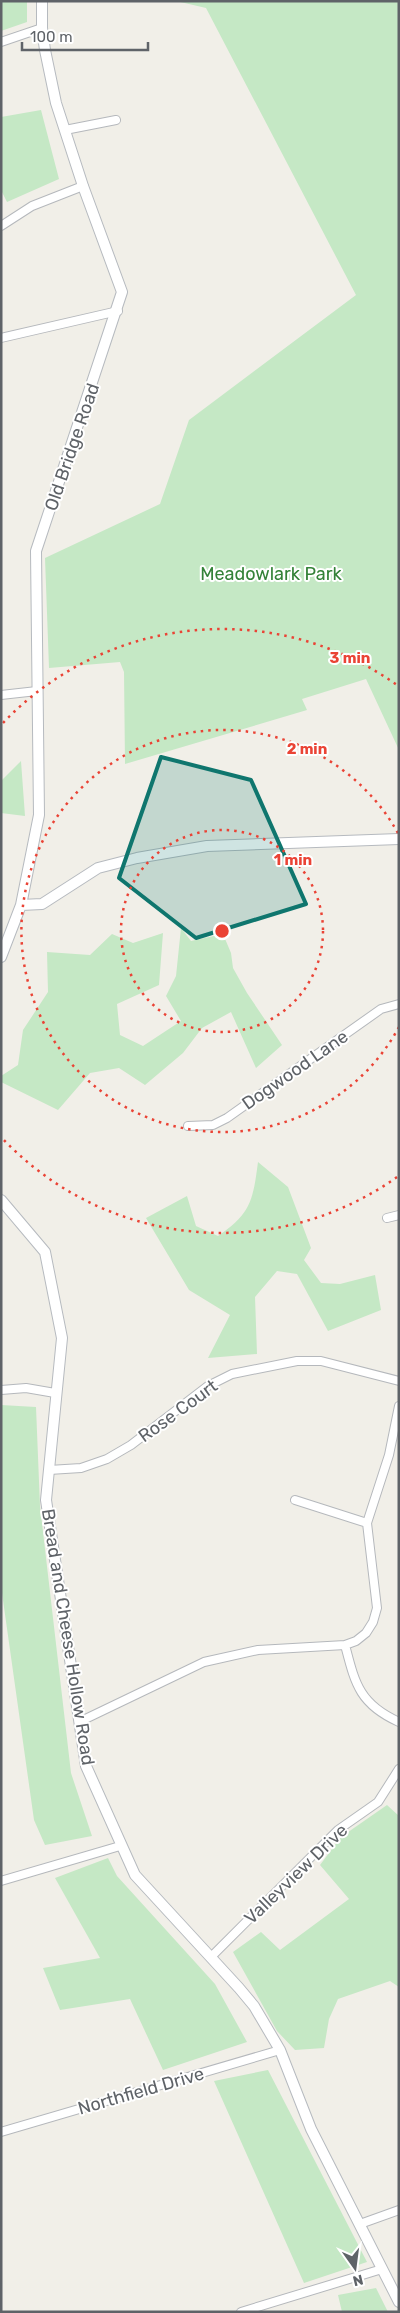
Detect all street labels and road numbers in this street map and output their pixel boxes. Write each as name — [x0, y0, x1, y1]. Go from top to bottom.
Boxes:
street label: Old Bridge Road — [40, 380, 104, 514]
street label: Dogwood Lane — [238, 1025, 352, 1115]
street label: Rose Court — [134, 1375, 222, 1447]
street label: Bread and Cheese Hollow Road — [37, 1507, 99, 1767]
street label: Valleyview Drive — [240, 1819, 352, 1929]
street label: Northfield Drive — [75, 2062, 207, 2120]

